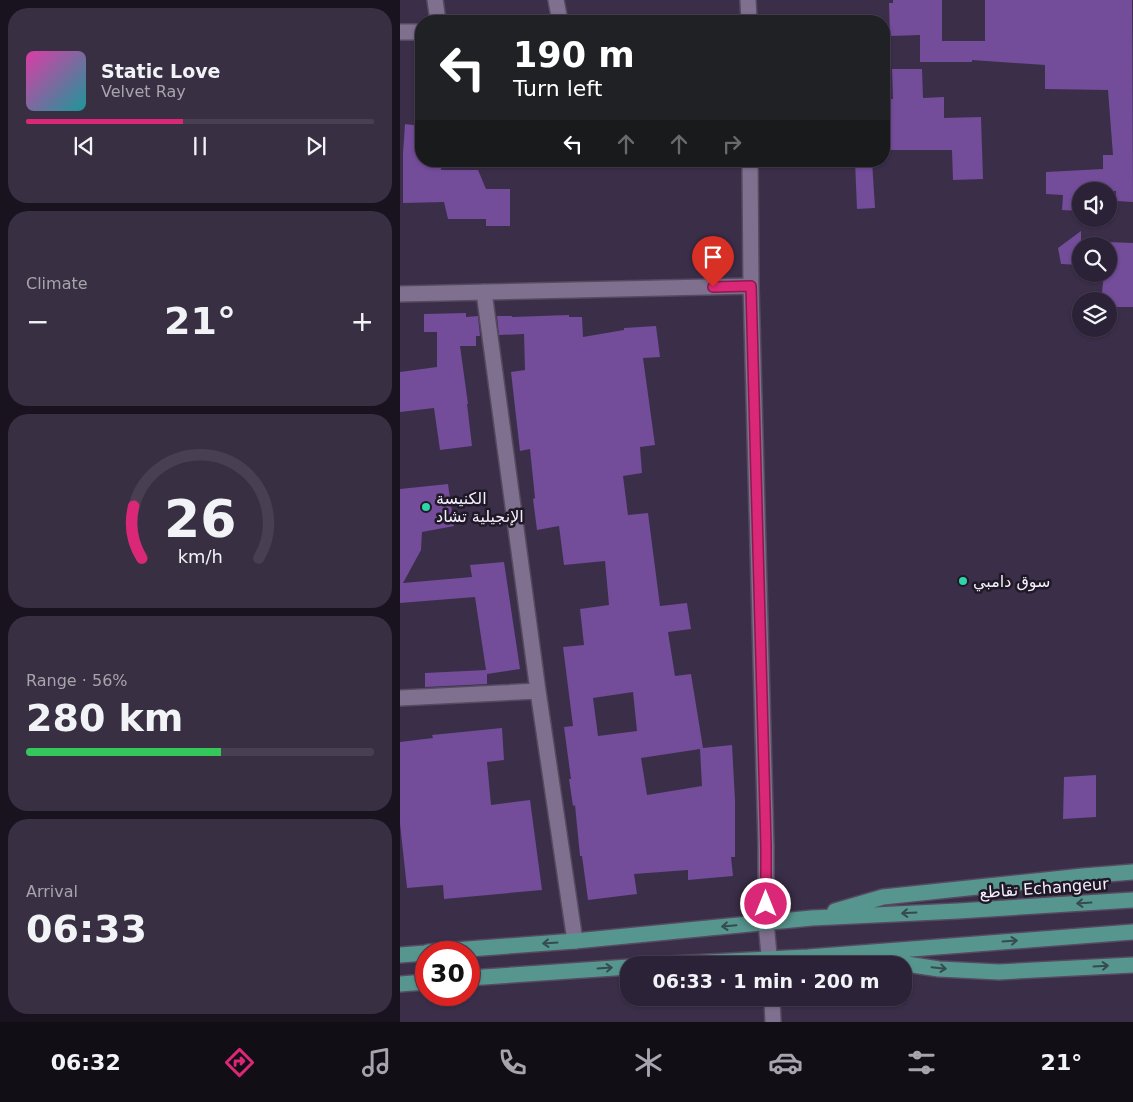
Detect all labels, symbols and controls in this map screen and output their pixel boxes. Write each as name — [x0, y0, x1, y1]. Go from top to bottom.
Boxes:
icon: left — [430, 35, 495, 100]
text: 190 m — [513, 35, 635, 75]
text: Static Love — [101, 60, 221, 82]
text: Turn left — [513, 76, 602, 101]
text: Velvet Ray — [101, 82, 186, 101]
icon: left — [559, 130, 587, 158]
icon: ahead — [612, 130, 640, 158]
icon: ahead — [665, 130, 693, 158]
icon: right — [718, 130, 746, 158]
icon: previous — [70, 132, 98, 160]
icon: pause — [186, 132, 214, 160]
icon: next — [302, 132, 330, 160]
map controls — [1072, 182, 1117, 337]
button: sound — [1072, 182, 1117, 227]
pin — [692, 236, 734, 287]
button: search — [1072, 237, 1117, 282]
icon: arrive — [699, 243, 727, 271]
text: Climate — [26, 274, 88, 293]
button: layers — [1072, 292, 1117, 337]
text: 21° — [164, 299, 236, 343]
text: − — [26, 305, 49, 338]
text: + — [351, 305, 374, 338]
text: 26 — [164, 489, 236, 549]
place label: الكنيسة الإنجيلية تشاد — [436, 489, 524, 526]
marker: الكنيسة الإنجيلية تشاد — [420, 501, 432, 513]
text: km/h — [177, 546, 223, 567]
place label: سوق دامبي — [973, 572, 1050, 592]
marker: سوق دامبي — [957, 575, 969, 587]
text: Range · 56% — [26, 671, 128, 690]
text: 280 km — [26, 696, 183, 740]
street label: تقاطع Echangeur — [979, 874, 1110, 903]
position arrow — [739, 877, 791, 929]
text: Arrival — [26, 882, 78, 901]
one-way arrow — [1077, 898, 1093, 907]
text: 06:33 — [26, 907, 147, 951]
one-way arrow — [901, 909, 917, 918]
one-way arrow — [722, 921, 738, 931]
one-way arrow — [1002, 936, 1018, 946]
one-way arrow — [543, 938, 559, 948]
speed limit sign: 30 — [415, 941, 480, 1006]
one-way arrow — [1093, 962, 1109, 971]
one-way arrow — [930, 963, 946, 973]
one-way arrow — [596, 964, 612, 973]
text: 06:33 · 1 min · 200 m — [652, 970, 880, 992]
icon: directions — [222, 1045, 257, 1080]
icon: music — [359, 1045, 394, 1080]
icon: phone — [495, 1045, 530, 1080]
icon: climate — [631, 1045, 666, 1080]
icon: car — [768, 1045, 803, 1080]
icon: filters — [904, 1045, 939, 1080]
text: 06:32 — [51, 1050, 121, 1075]
text: 21° — [1041, 1050, 1082, 1075]

